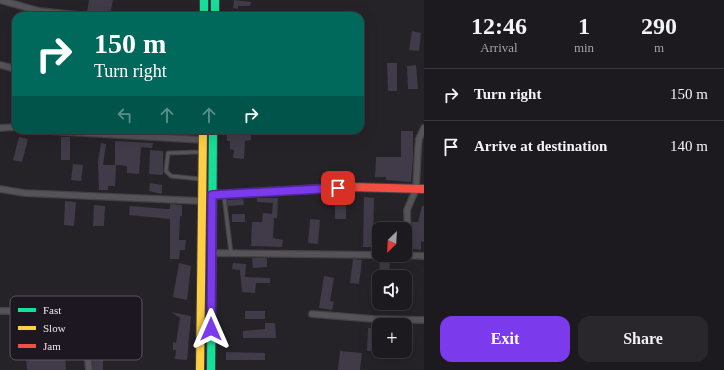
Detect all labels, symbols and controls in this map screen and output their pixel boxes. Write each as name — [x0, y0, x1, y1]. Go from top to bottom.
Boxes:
text: 12:46 — [471, 13, 527, 39]
text: 1 — [578, 13, 590, 39]
text: 290 — [641, 13, 677, 39]
icon: right — [28, 28, 80, 80]
text: 150 m — [94, 28, 166, 59]
text: Arrival — [480, 40, 518, 55]
text: min — [574, 40, 594, 55]
text: m — [654, 40, 664, 55]
text: Turn right — [94, 61, 167, 81]
icon: right — [440, 84, 462, 106]
text: Turn right — [474, 86, 541, 102]
text: 150 m — [670, 86, 708, 102]
icon: left — [114, 104, 136, 126]
icon: ahead — [156, 104, 178, 126]
icon: ahead — [198, 104, 220, 126]
icon: right — [240, 104, 262, 126]
icon: arrive — [440, 136, 462, 158]
text: Arrive at destination — [474, 138, 607, 154]
text: 140 m — [670, 138, 708, 154]
pin — [321, 171, 355, 205]
icon: arrive — [327, 177, 349, 199]
north arrow — [372, 222, 412, 262]
map controls — [372, 222, 412, 358]
button: sound — [372, 270, 412, 310]
legend — [10, 296, 142, 360]
text: Fast — [43, 304, 61, 316]
position arrow — [190, 308, 232, 350]
button: Exit — [440, 316, 570, 362]
button: Share — [578, 316, 708, 362]
button: + — [372, 318, 412, 358]
text: Slow — [43, 322, 66, 334]
text: Jam — [43, 340, 61, 352]

